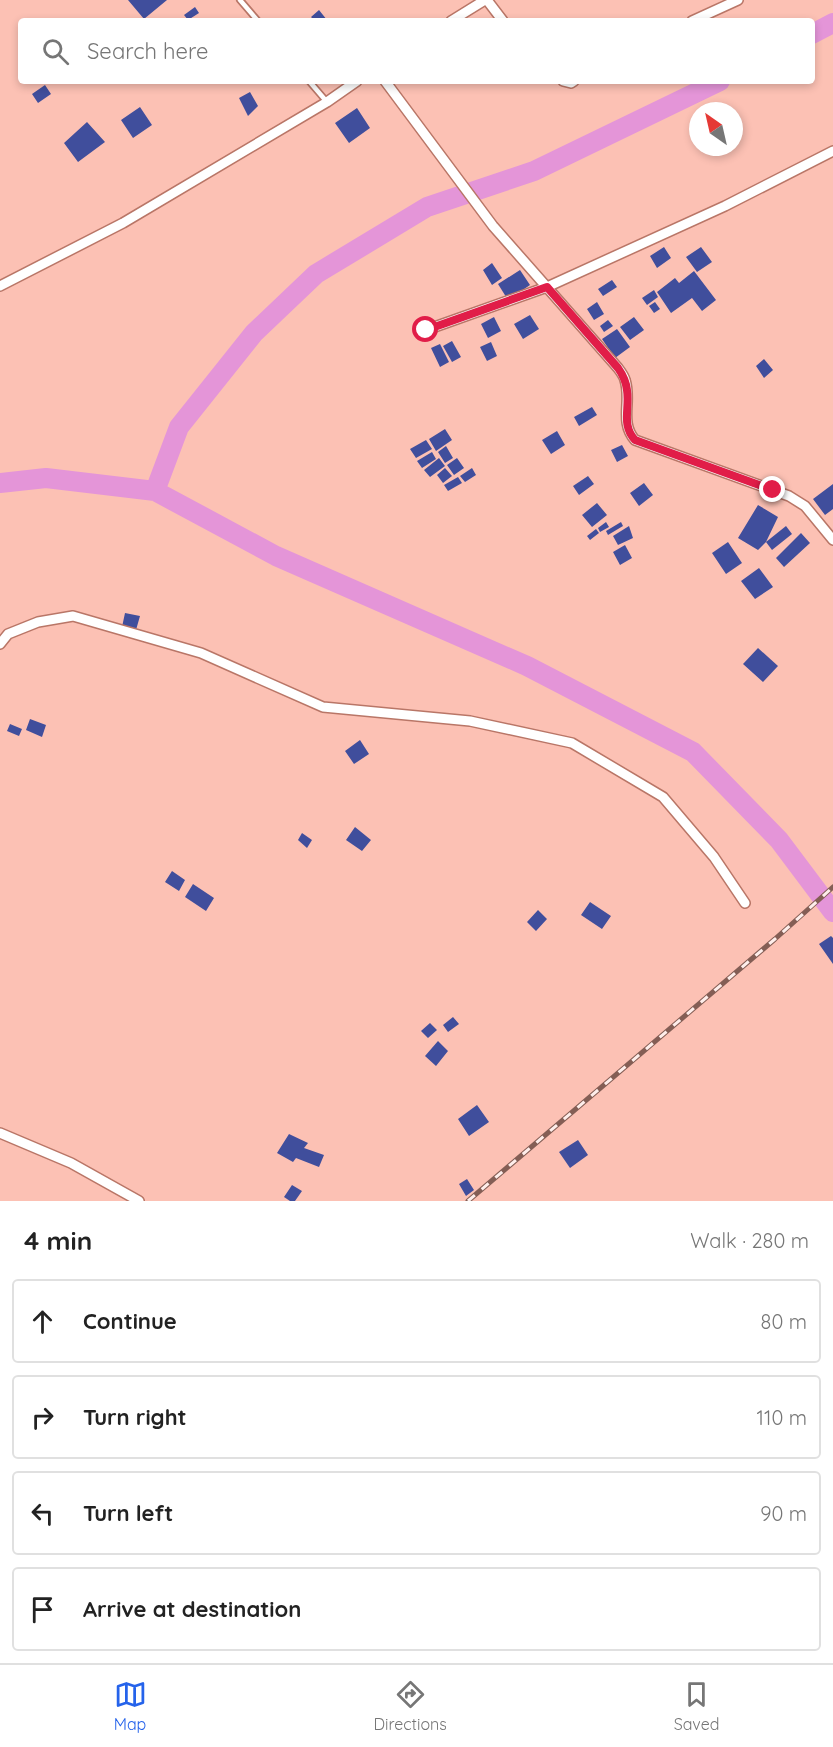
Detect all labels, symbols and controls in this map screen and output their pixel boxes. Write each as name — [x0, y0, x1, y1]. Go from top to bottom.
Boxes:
search box — [18, 18, 815, 84]
icon: search — [39, 35, 72, 68]
text: Search here — [87, 37, 208, 65]
north arrow — [689, 102, 743, 156]
route start — [412, 316, 438, 342]
route end — [759, 476, 785, 502]
text: 4 min — [24, 1224, 92, 1257]
text: Walk · 280 m — [690, 1228, 809, 1253]
icon: ahead — [26, 1305, 59, 1338]
text: Continue — [83, 1307, 177, 1335]
text: 80 m — [761, 1309, 807, 1334]
icon: right — [26, 1401, 59, 1434]
text: Turn right — [83, 1403, 187, 1431]
text: 110 m — [757, 1405, 807, 1430]
icon: left — [26, 1497, 59, 1530]
text: Turn left — [83, 1499, 173, 1527]
text: 90 m — [760, 1501, 807, 1526]
icon: arrive — [26, 1593, 59, 1626]
text: Arrive at destination — [83, 1595, 301, 1623]
tab: Map — [114, 1678, 147, 1734]
tab: Directions — [374, 1678, 447, 1734]
tab: Saved — [674, 1678, 719, 1734]

